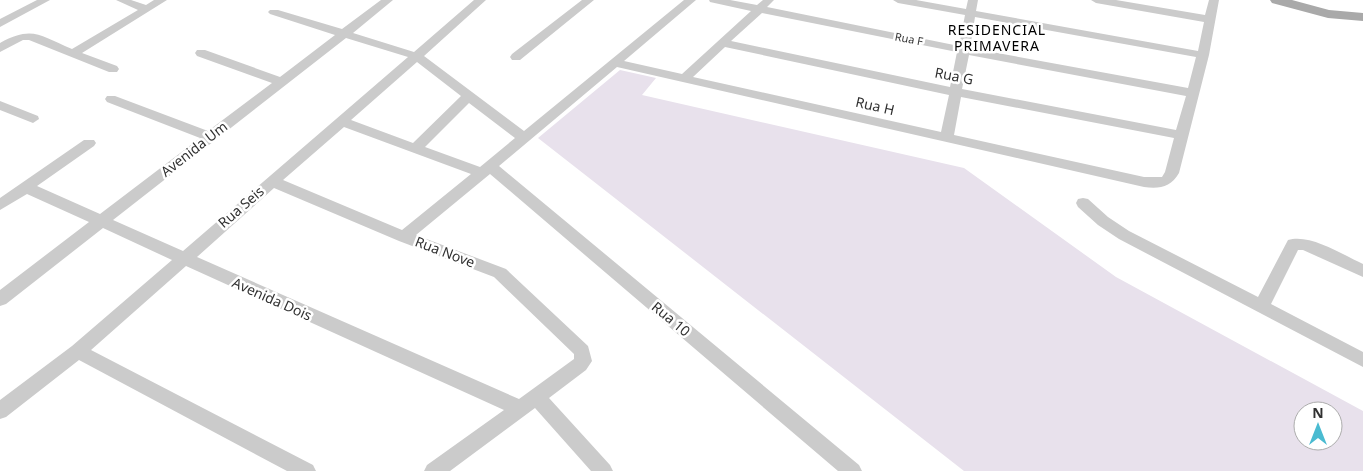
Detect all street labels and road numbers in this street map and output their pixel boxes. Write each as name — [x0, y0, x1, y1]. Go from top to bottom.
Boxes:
street label: Rua F — [894, 28, 925, 49]
street label: Rua G — [933, 62, 975, 89]
street label: Rua H — [854, 92, 896, 119]
street label: Avenida Um — [156, 117, 231, 181]
street label: Rua Seis — [214, 181, 268, 232]
street label: Rua Nove — [413, 231, 478, 272]
street label: Avenida Dois — [229, 273, 315, 325]
street label: Rua 10 — [648, 297, 695, 340]

